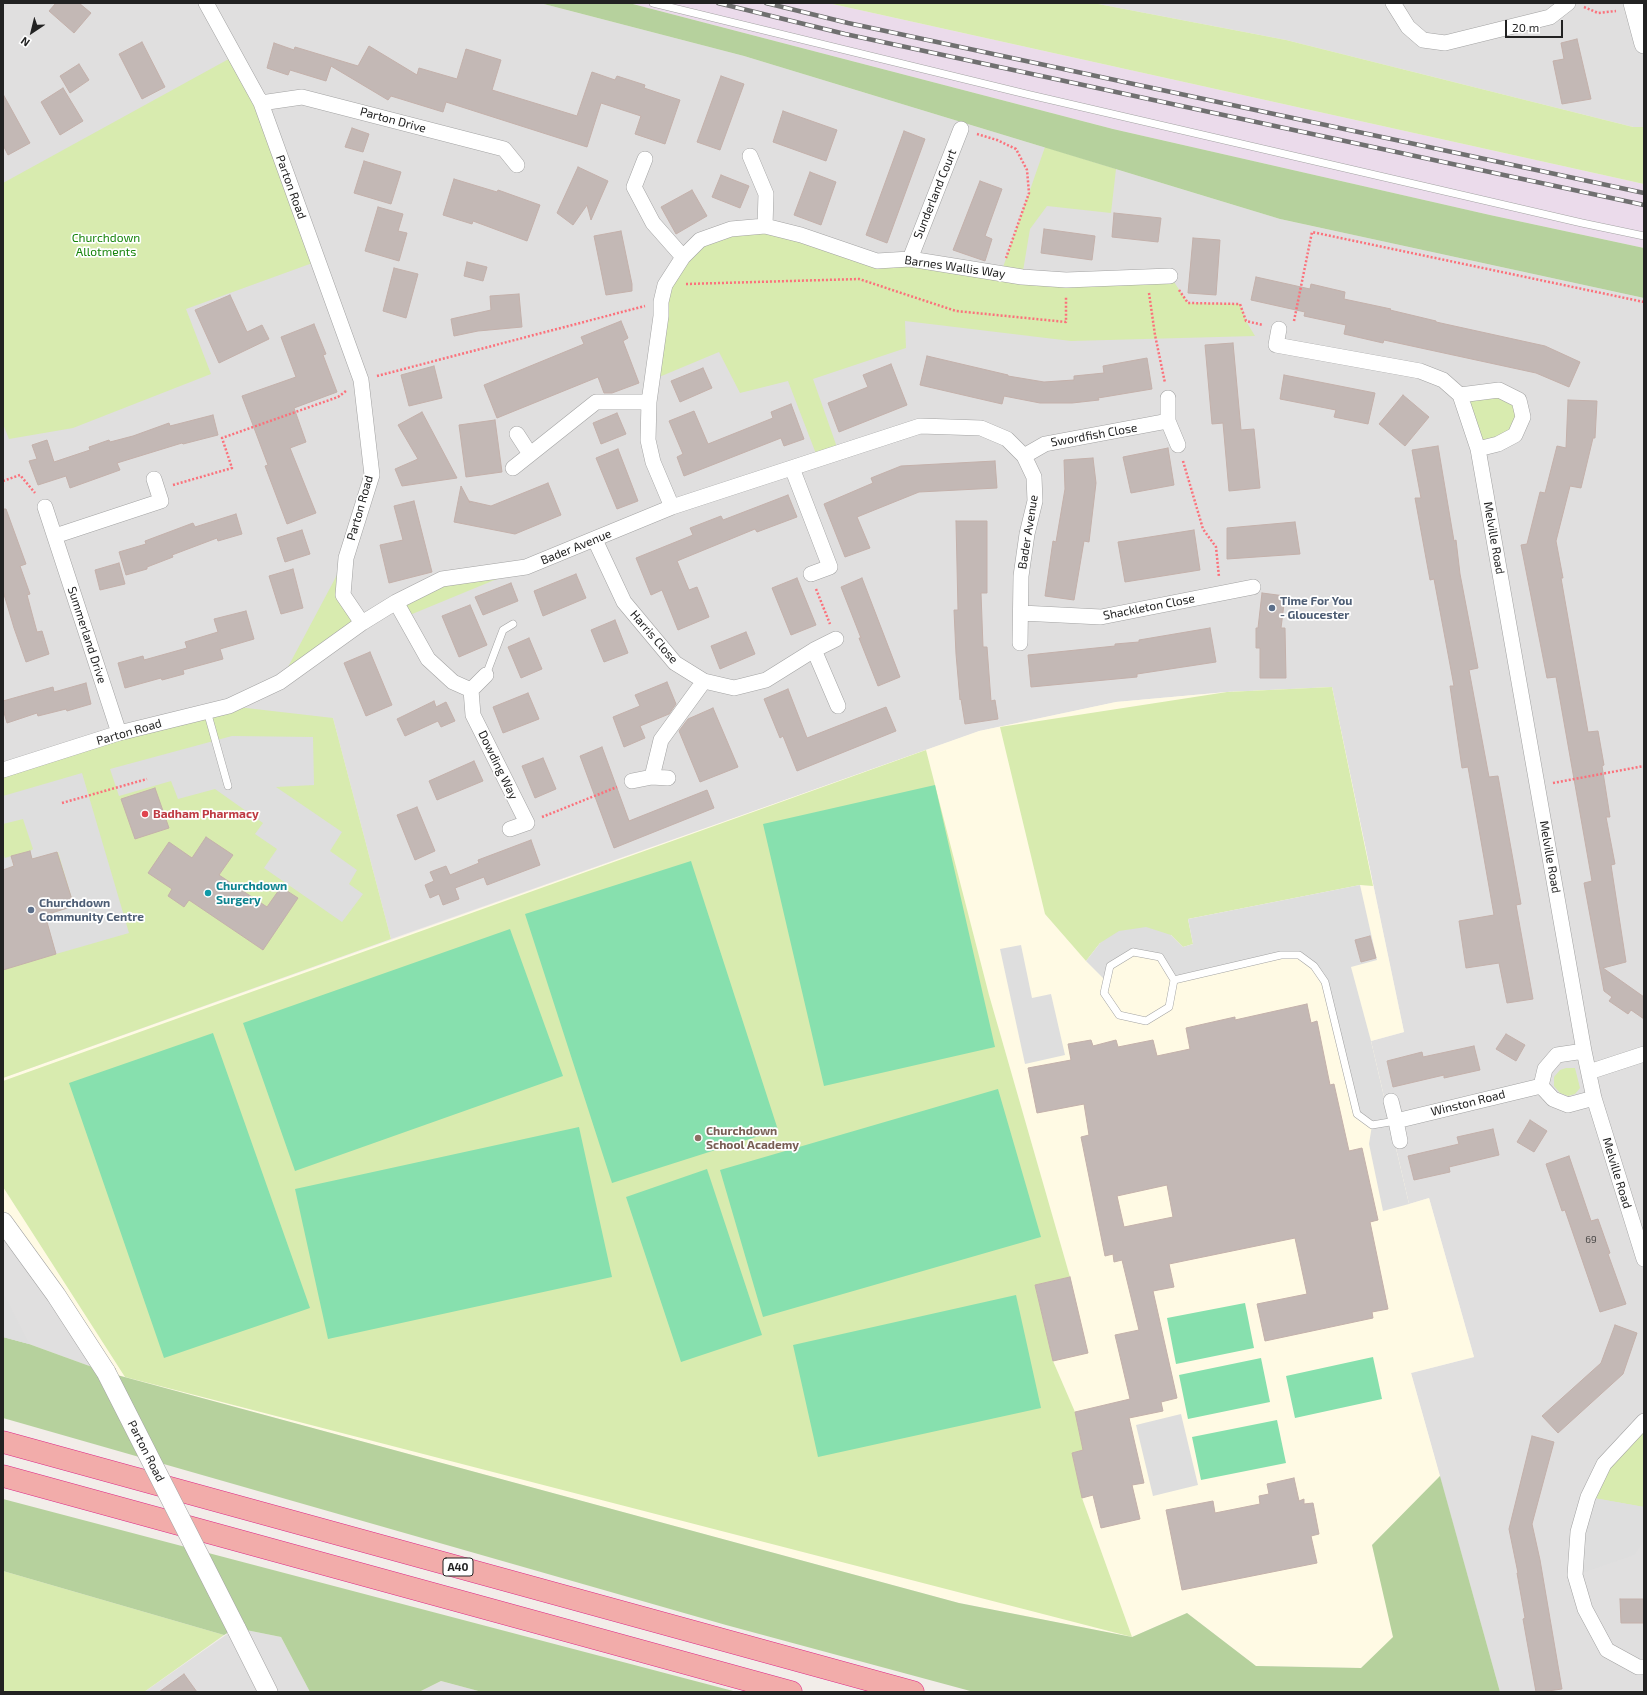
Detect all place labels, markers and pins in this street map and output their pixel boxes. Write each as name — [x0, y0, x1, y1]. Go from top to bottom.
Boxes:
place label: Time For You - Gloucester — [1280, 594, 1352, 622]
marker: Time For You - Gloucester — [1267, 603, 1277, 613]
place label: Badham Pharmacy — [153, 807, 259, 821]
marker: Badham Pharmacy — [140, 809, 150, 819]
place label: Churchdown Surgery — [216, 879, 287, 907]
marker: Churchdown Surgery — [203, 888, 213, 898]
place label: Churchdown Community Centre — [39, 896, 144, 924]
marker: Churchdown Community Centre — [26, 905, 36, 915]
place label: Churchdown School Academy — [706, 1124, 799, 1152]
marker: Churchdown School Academy — [693, 1133, 703, 1143]

